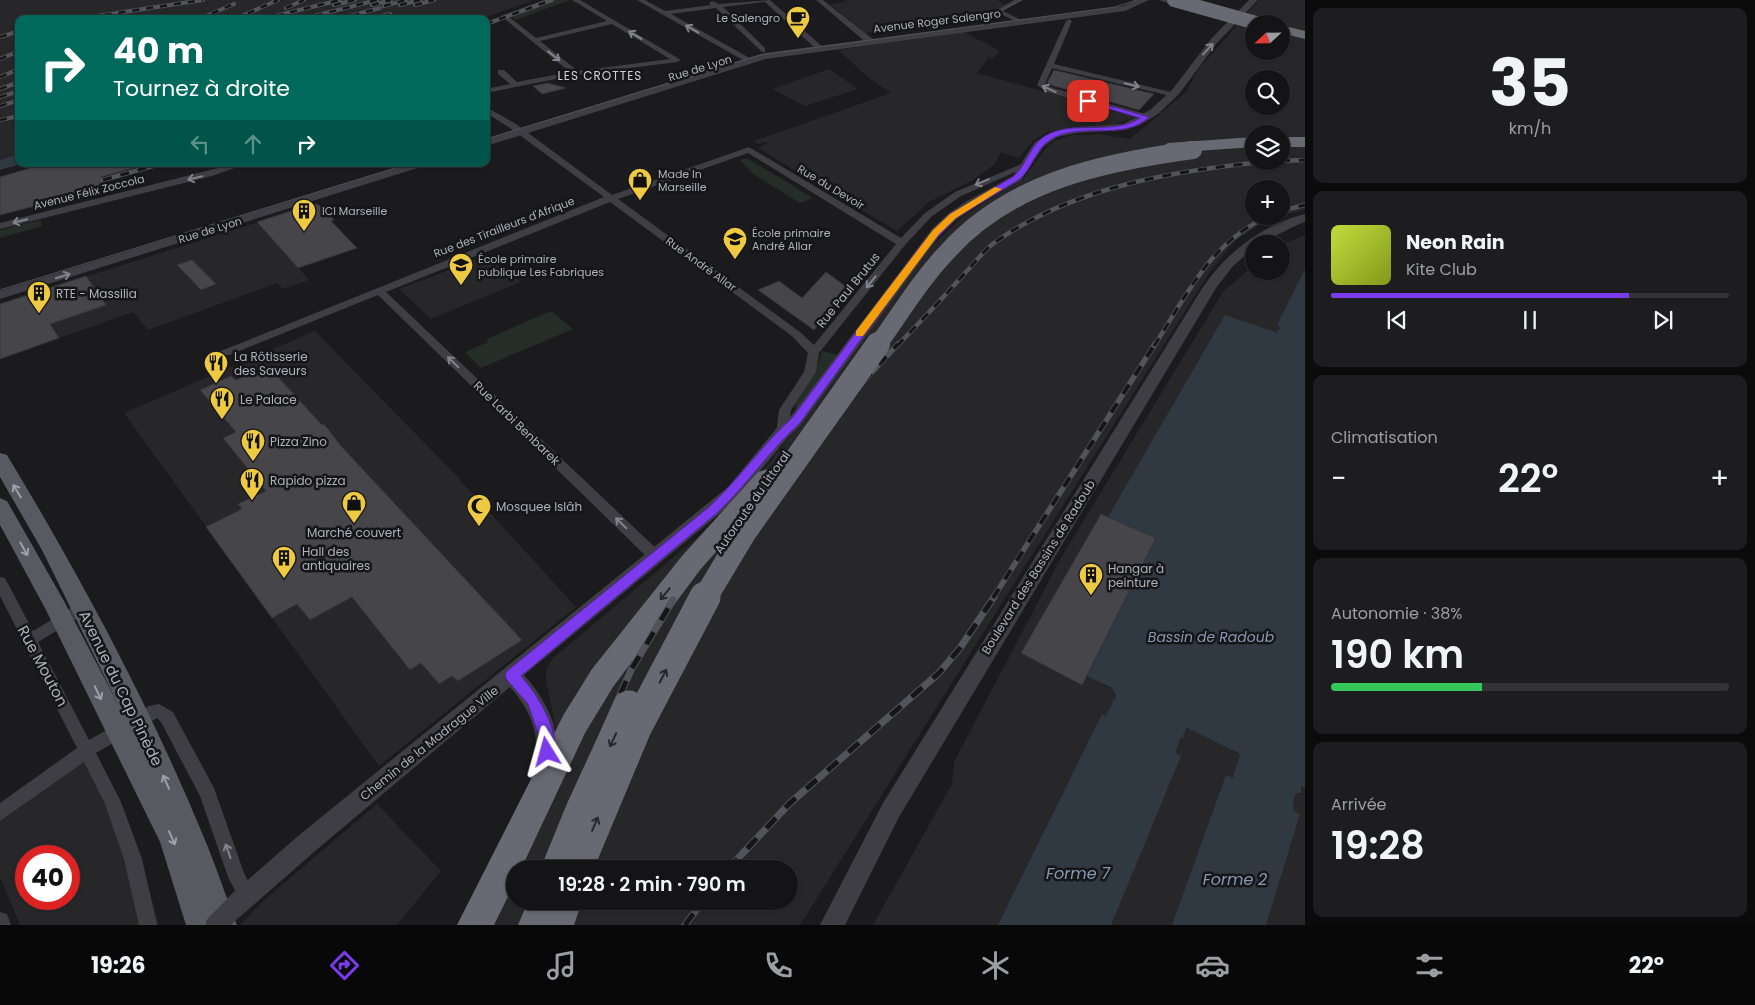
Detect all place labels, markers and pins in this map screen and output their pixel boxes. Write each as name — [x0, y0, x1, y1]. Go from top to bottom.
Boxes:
cafe icon: Le Salengro — [785, 5, 811, 39]
place label: Le Salengro — [716, 10, 780, 26]
pin — [1067, 80, 1109, 122]
place label: Made In Marseille — [658, 166, 707, 195]
shop icon: Made In Marseille — [627, 167, 653, 201]
building icon: ICI Marseille — [291, 198, 317, 232]
place label: ICI Marseille — [322, 203, 388, 219]
place label: École primaire André Allar — [752, 225, 831, 254]
school or university icon: École primaire André Allar — [722, 226, 748, 260]
place label: École primaire publique Les Fabriques — [478, 251, 604, 280]
school or university icon: École primaire publique Les Fabriques — [448, 252, 474, 286]
building icon: RTE - Massilia — [26, 280, 52, 314]
place label: RTE - Massilia — [56, 285, 137, 302]
place label: La Rôtisserie des Saveurs — [234, 348, 308, 379]
restaurant icon: La Rôtisserie des Saveurs — [203, 350, 229, 384]
restaurant icon: Le Palace — [209, 386, 235, 420]
place label: Le Palace — [240, 391, 297, 408]
restaurant icon: Pizza Zino — [240, 428, 266, 462]
place label: Pizza Zino — [270, 433, 327, 450]
restaurant icon: Rapido pizza — [239, 467, 265, 501]
place label: Rapido pizza — [270, 472, 346, 489]
shop icon: Marché couvert — [341, 490, 367, 524]
mosque icon: Mosquee Islâh — [466, 493, 492, 527]
place label: Mosquee Islâh — [496, 498, 582, 515]
place label: Marché couvert — [307, 524, 401, 541]
place label: Hall des antiquaires — [302, 543, 370, 574]
building icon: Hall des antiquaires — [271, 545, 297, 579]
place label: Hangar à peinture — [1108, 560, 1164, 591]
building icon: Hangar à peinture — [1078, 562, 1104, 596]

